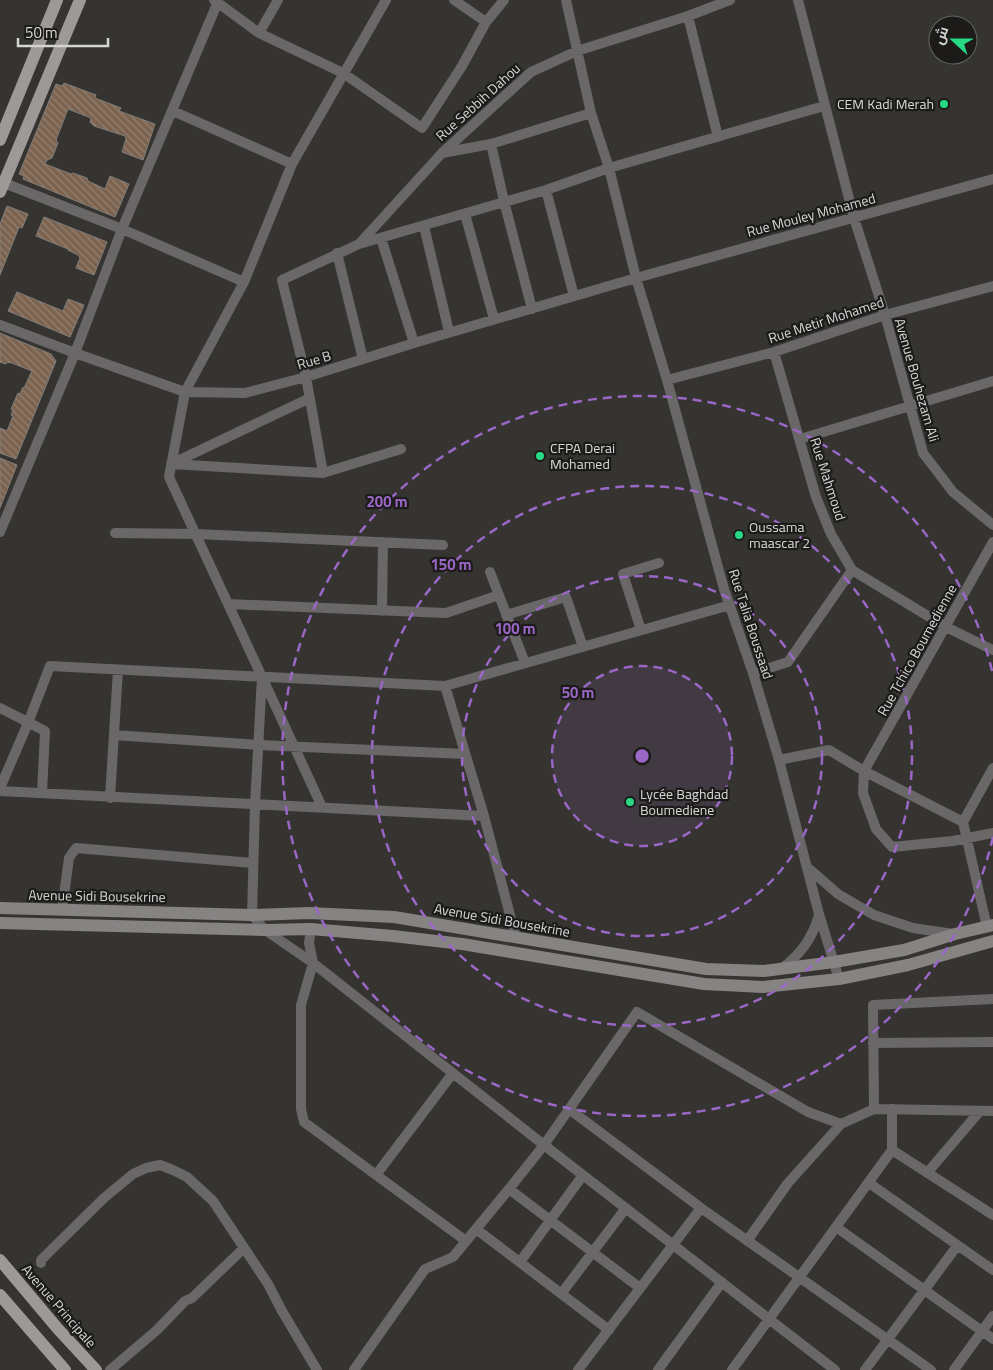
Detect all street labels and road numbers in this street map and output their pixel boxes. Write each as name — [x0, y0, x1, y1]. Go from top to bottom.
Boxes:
street label: Rue Sebbih Dahou — [429, 56, 527, 148]
street label: Rue Mouley Mohamed — [744, 185, 878, 245]
street label: Rue Metir Mohamed — [765, 289, 887, 351]
street label: Avenue Bouhezam Ali — [887, 315, 947, 445]
street label: Rue B — [294, 342, 334, 378]
street label: Rue Mahmoud — [802, 434, 854, 524]
street label: Rue Talia Boussaad — [721, 565, 781, 683]
street label: Rue Tchico Boumedienne — [870, 579, 964, 721]
street label: Avenue Sidi Bousekrine — [28, 882, 166, 910]
street label: Avenue Sidi Bousekrine — [432, 895, 572, 945]
street label: Avenue Principale — [15, 1258, 103, 1354]

